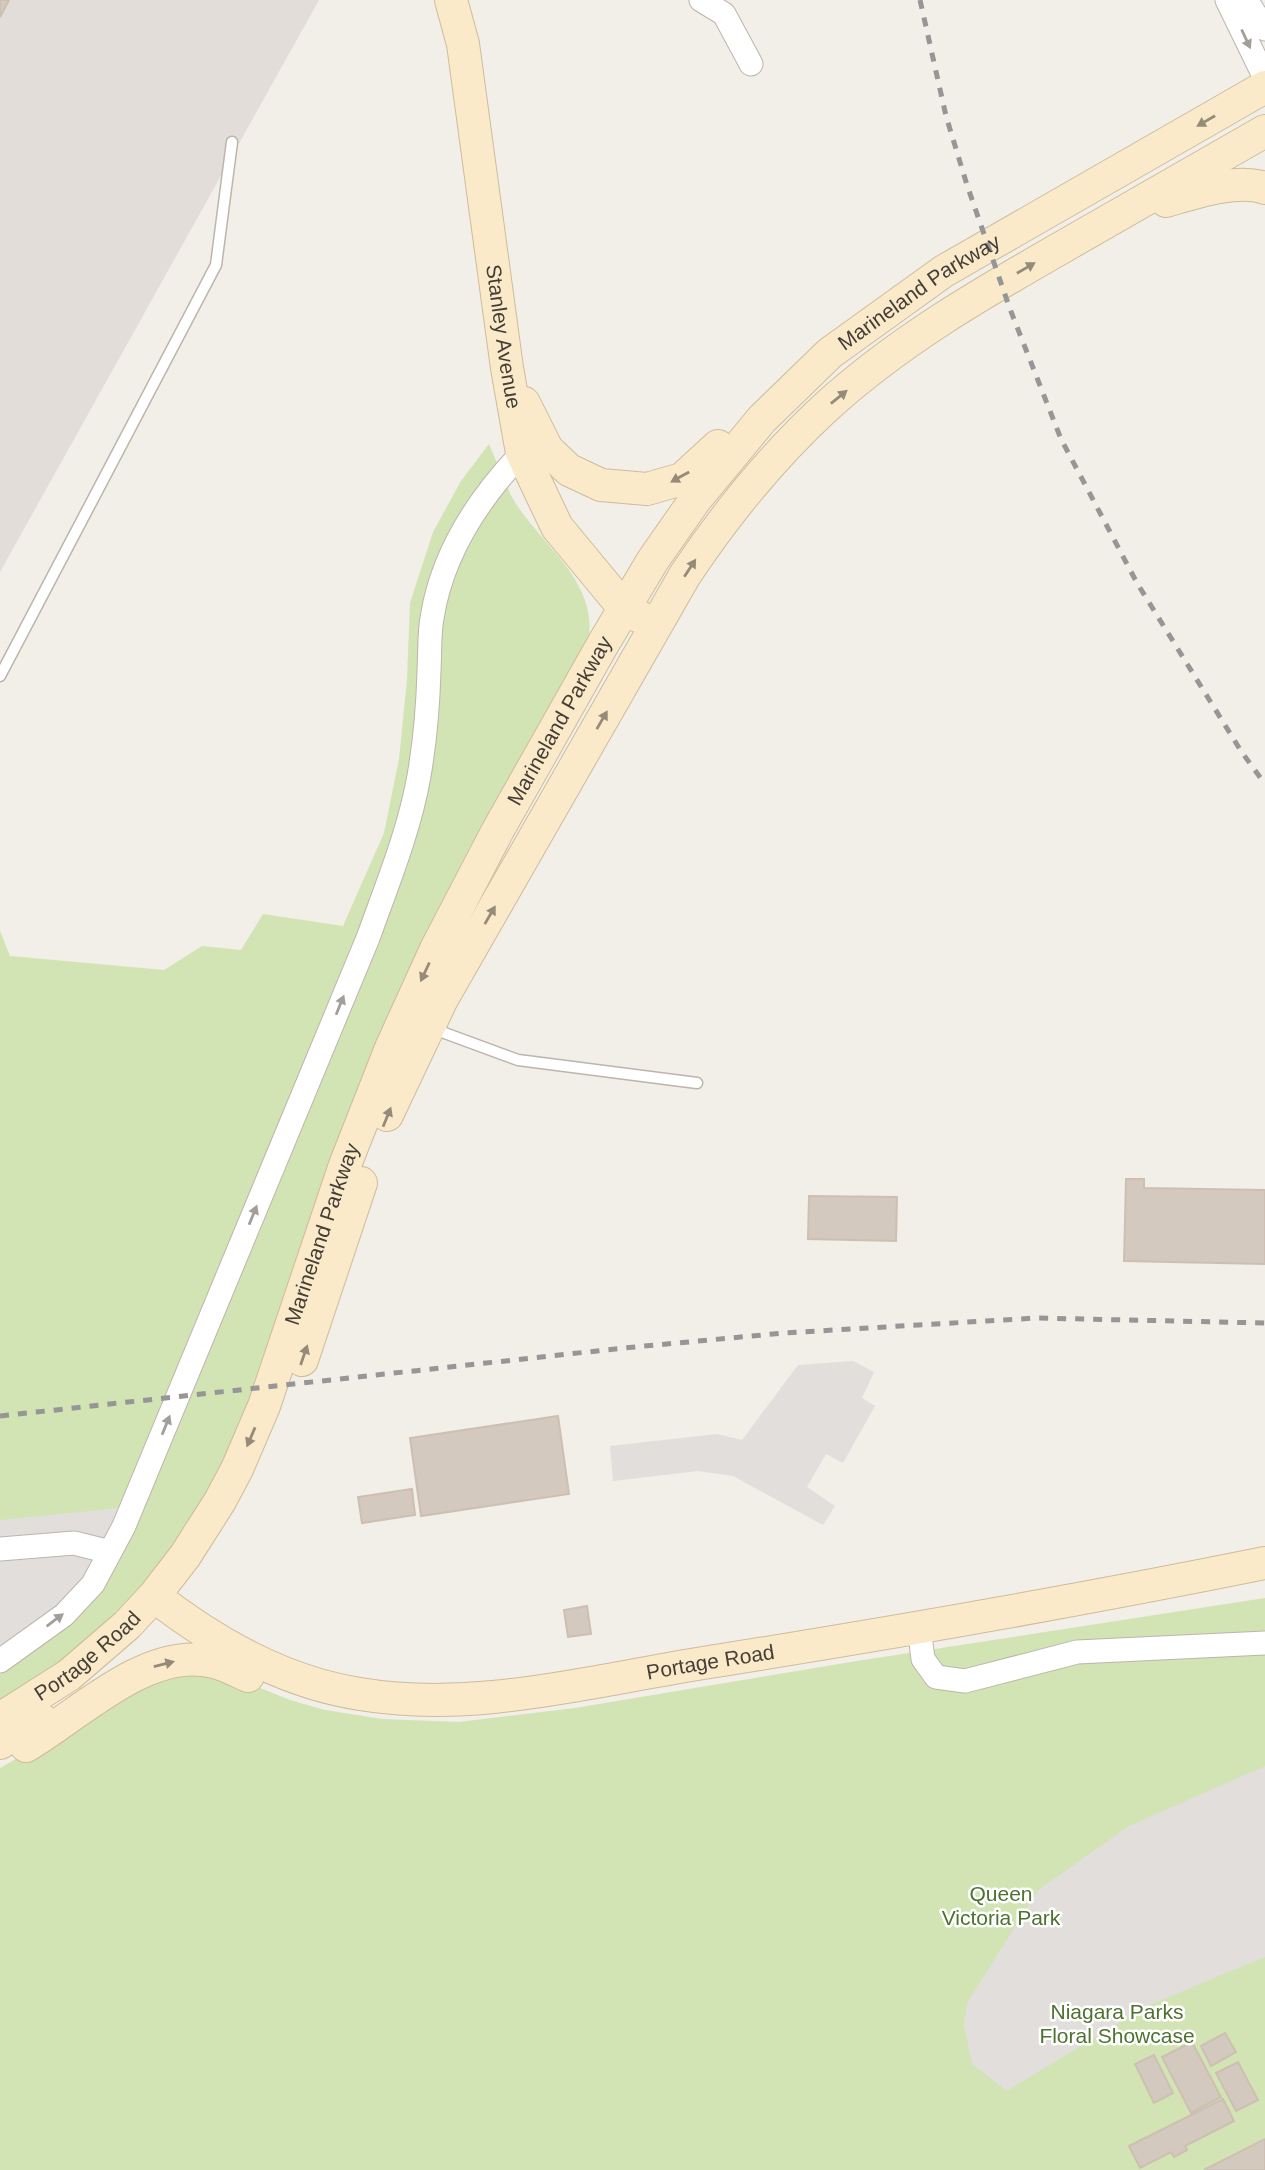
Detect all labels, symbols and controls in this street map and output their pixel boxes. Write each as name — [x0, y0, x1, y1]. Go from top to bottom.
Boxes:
one-way arrow — [1240, 29, 1252, 49]
one-way arrow — [1197, 115, 1216, 127]
street label: Marineland Parkway — [833, 229, 1004, 354]
one-way arrow — [1016, 262, 1036, 274]
street label: Stanley Avenue — [482, 263, 526, 411]
one-way arrow — [830, 389, 848, 404]
one-way arrow — [671, 471, 690, 483]
one-way arrow — [684, 558, 697, 577]
street label: Marineland Parkway — [502, 631, 616, 809]
one-way arrow — [596, 711, 608, 730]
one-way arrow — [484, 905, 496, 924]
one-way arrow — [419, 962, 431, 982]
one-way arrow — [334, 995, 346, 1015]
one-way arrow — [381, 1107, 393, 1127]
street label: Marineland Parkway — [280, 1139, 364, 1328]
one-way arrow — [247, 1205, 259, 1225]
one-way arrow — [299, 1344, 310, 1365]
one-way arrow — [161, 1415, 172, 1436]
one-way arrow — [245, 1427, 256, 1448]
street label: Portage Road — [30, 1606, 145, 1705]
one-way arrow — [46, 1614, 64, 1628]
street label: Portage Road — [644, 1640, 776, 1684]
one-way arrow — [153, 1658, 175, 1669]
park label: Queen Victoria Park — [942, 1882, 1061, 1929]
park label: Niagara Parks Floral Showcase — [1039, 2000, 1195, 2047]

